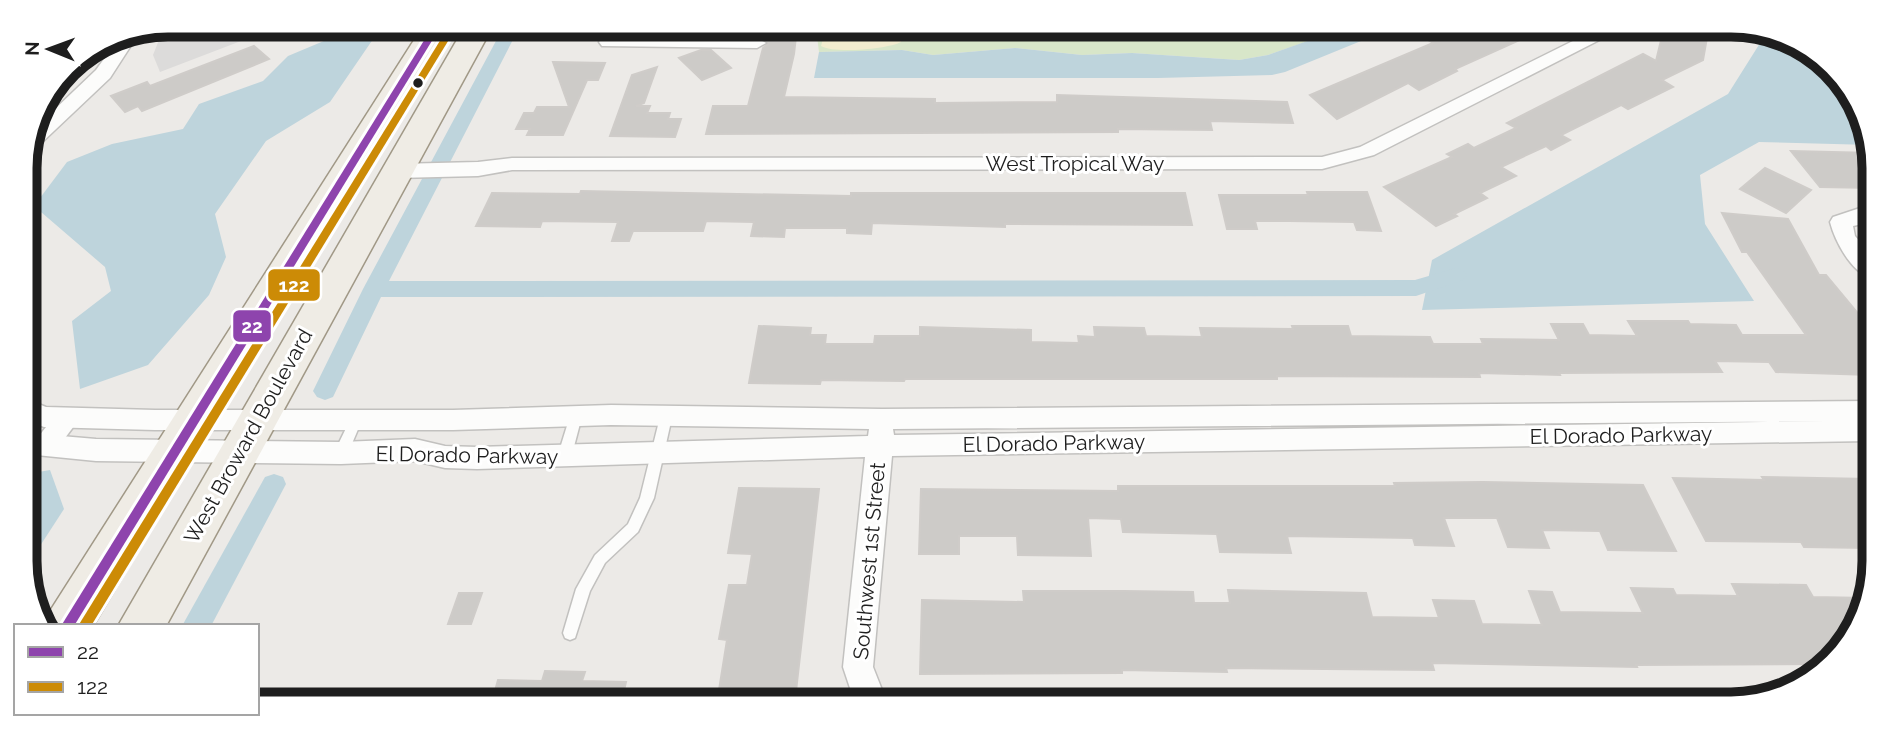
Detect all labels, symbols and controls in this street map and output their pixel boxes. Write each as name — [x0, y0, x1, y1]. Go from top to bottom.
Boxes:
north arrow — [14, 14, 84, 84]
text: N — [21, 41, 43, 56]
unlabelled marker — [411, 76, 425, 90]
street label: West Tropical Way — [986, 151, 1164, 176]
line badge: 122 — [267, 268, 321, 302]
text: 122 — [279, 274, 309, 296]
line badge: 22 — [232, 309, 272, 343]
text: 22 — [241, 315, 263, 337]
street label: West Broward Boulevard — [179, 324, 317, 548]
street label: El Dorado Parkway — [1529, 421, 1713, 449]
street label: El Dorado Parkway — [962, 429, 1146, 457]
street label: El Dorado Parkway — [375, 441, 559, 469]
street label: Southwest 1st Street — [848, 461, 890, 661]
legend — [14, 624, 259, 715]
text: 22 — [77, 639, 99, 664]
text: 122 — [77, 674, 108, 699]

